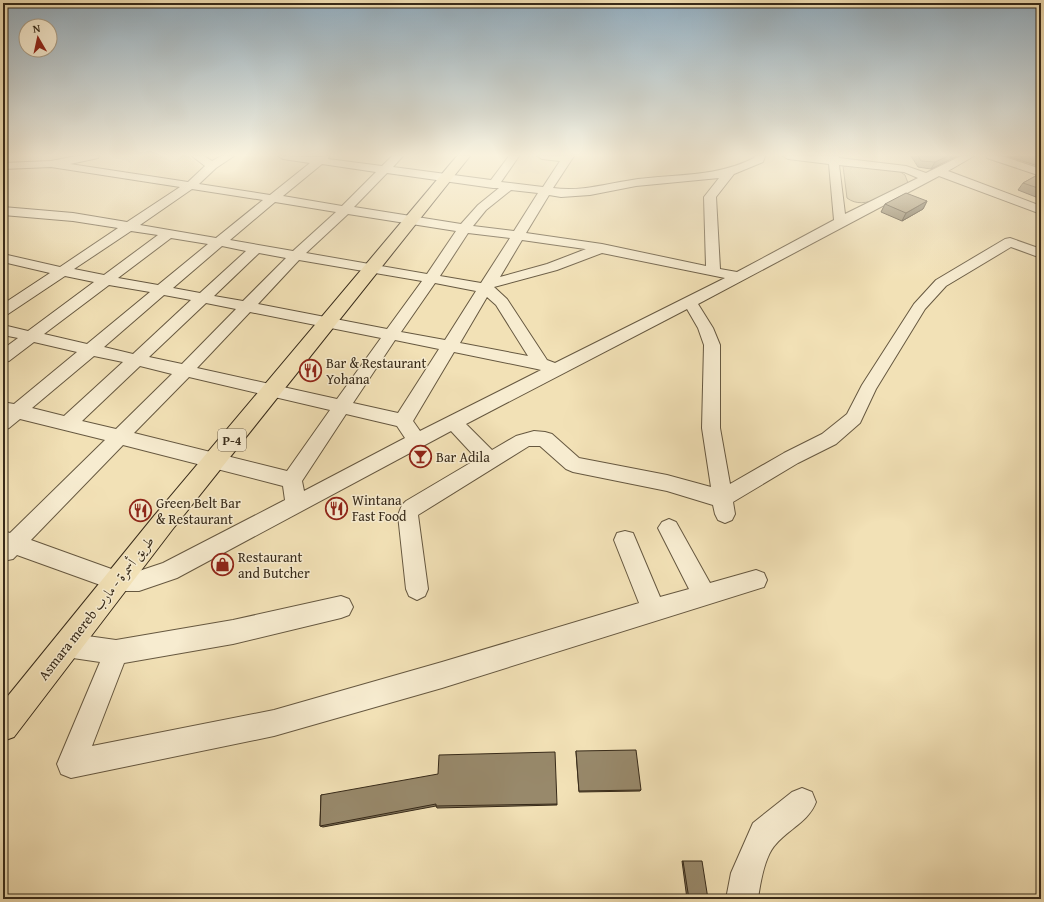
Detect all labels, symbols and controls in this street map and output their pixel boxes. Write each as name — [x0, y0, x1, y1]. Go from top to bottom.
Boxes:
north arrow — [18, 18, 58, 58]
text: N — [32, 20, 42, 37]
place label: Bar & Restaurant Yohana — [326, 353, 426, 389]
restaurant icon: Bar & Restaurant Yohana — [297, 358, 323, 384]
road number: P-4 — [218, 429, 246, 451]
bar icon: Bar Adila — [408, 444, 434, 470]
place label: Bar Adila — [436, 447, 490, 467]
place label: Wintana Fast Food — [352, 490, 407, 526]
place label: Green Belt Bar & Restaurant — [156, 493, 241, 529]
restaurant icon: Wintana Fast Food — [324, 495, 350, 521]
restaurant icon: Green Belt Bar & Restaurant — [127, 498, 153, 524]
street label: Asmara mereb طريق أسمرة - مارب — [33, 532, 159, 684]
place label: Restaurant and Butcher — [238, 547, 310, 583]
shop icon: Restaurant and Butcher — [210, 552, 236, 578]

